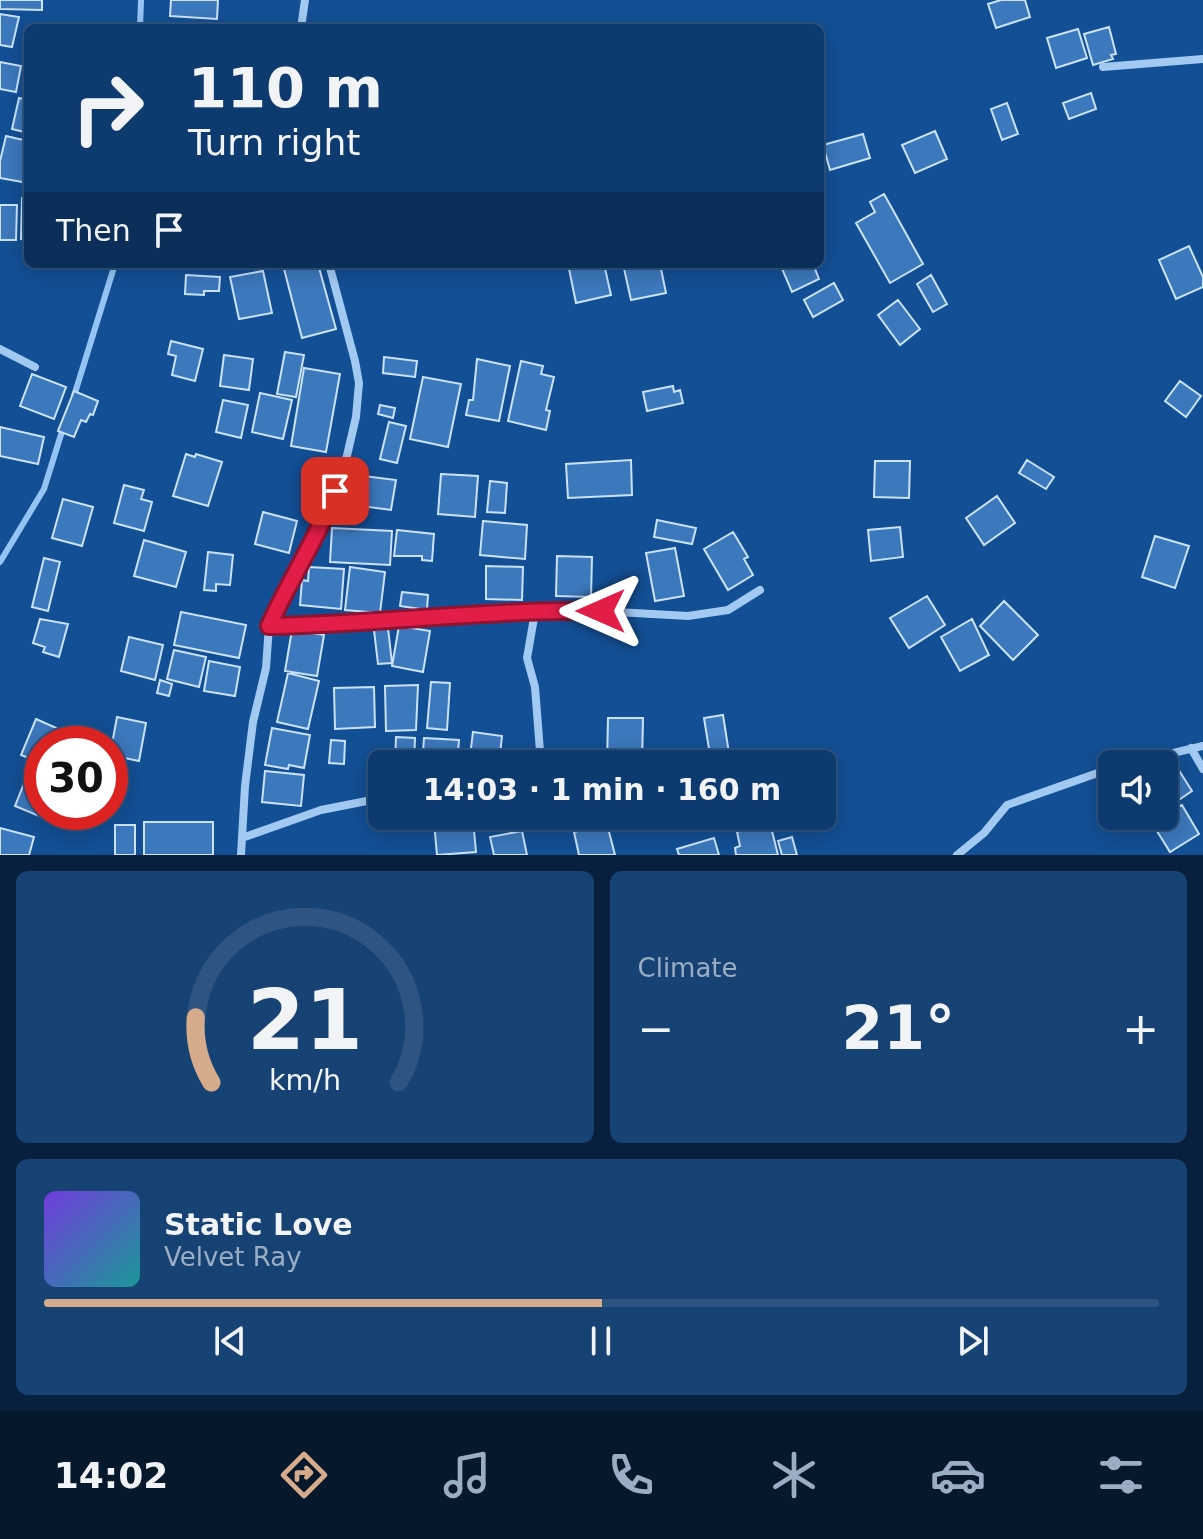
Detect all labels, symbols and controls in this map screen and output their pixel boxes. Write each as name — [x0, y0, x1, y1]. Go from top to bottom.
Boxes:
text: 110 m — [188, 55, 383, 120]
icon: right — [56, 56, 160, 160]
text: Turn right — [188, 122, 360, 163]
icon: arrive — [147, 208, 191, 252]
text: Then — [56, 213, 131, 248]
pin — [301, 457, 369, 525]
icon: arrive — [313, 469, 357, 513]
position arrow — [559, 569, 643, 653]
speed limit sign: 30 — [24, 726, 128, 830]
map controls — [1098, 750, 1178, 830]
button: sound — [1098, 750, 1178, 830]
text: 14:03 · 1 min · 160 m — [423, 772, 781, 807]
text: Climate — [638, 953, 738, 983]
text: 21 — [247, 972, 363, 1069]
text: 21° — [842, 993, 955, 1063]
text: − — [638, 1003, 674, 1054]
text: + — [1122, 1003, 1159, 1054]
text: km/h — [269, 1063, 341, 1097]
text: Static Love — [164, 1207, 353, 1242]
text: Velvet Ray — [164, 1242, 302, 1272]
icon: previous — [208, 1319, 252, 1363]
icon: pause — [579, 1319, 623, 1363]
icon: next — [951, 1319, 995, 1363]
icon: directions — [276, 1447, 332, 1503]
icon: music — [439, 1447, 495, 1503]
icon: phone — [603, 1447, 659, 1503]
icon: climate — [766, 1447, 822, 1503]
icon: car — [930, 1447, 986, 1503]
icon: filters — [1093, 1447, 1149, 1503]
text: 14:02 — [54, 1455, 168, 1496]

